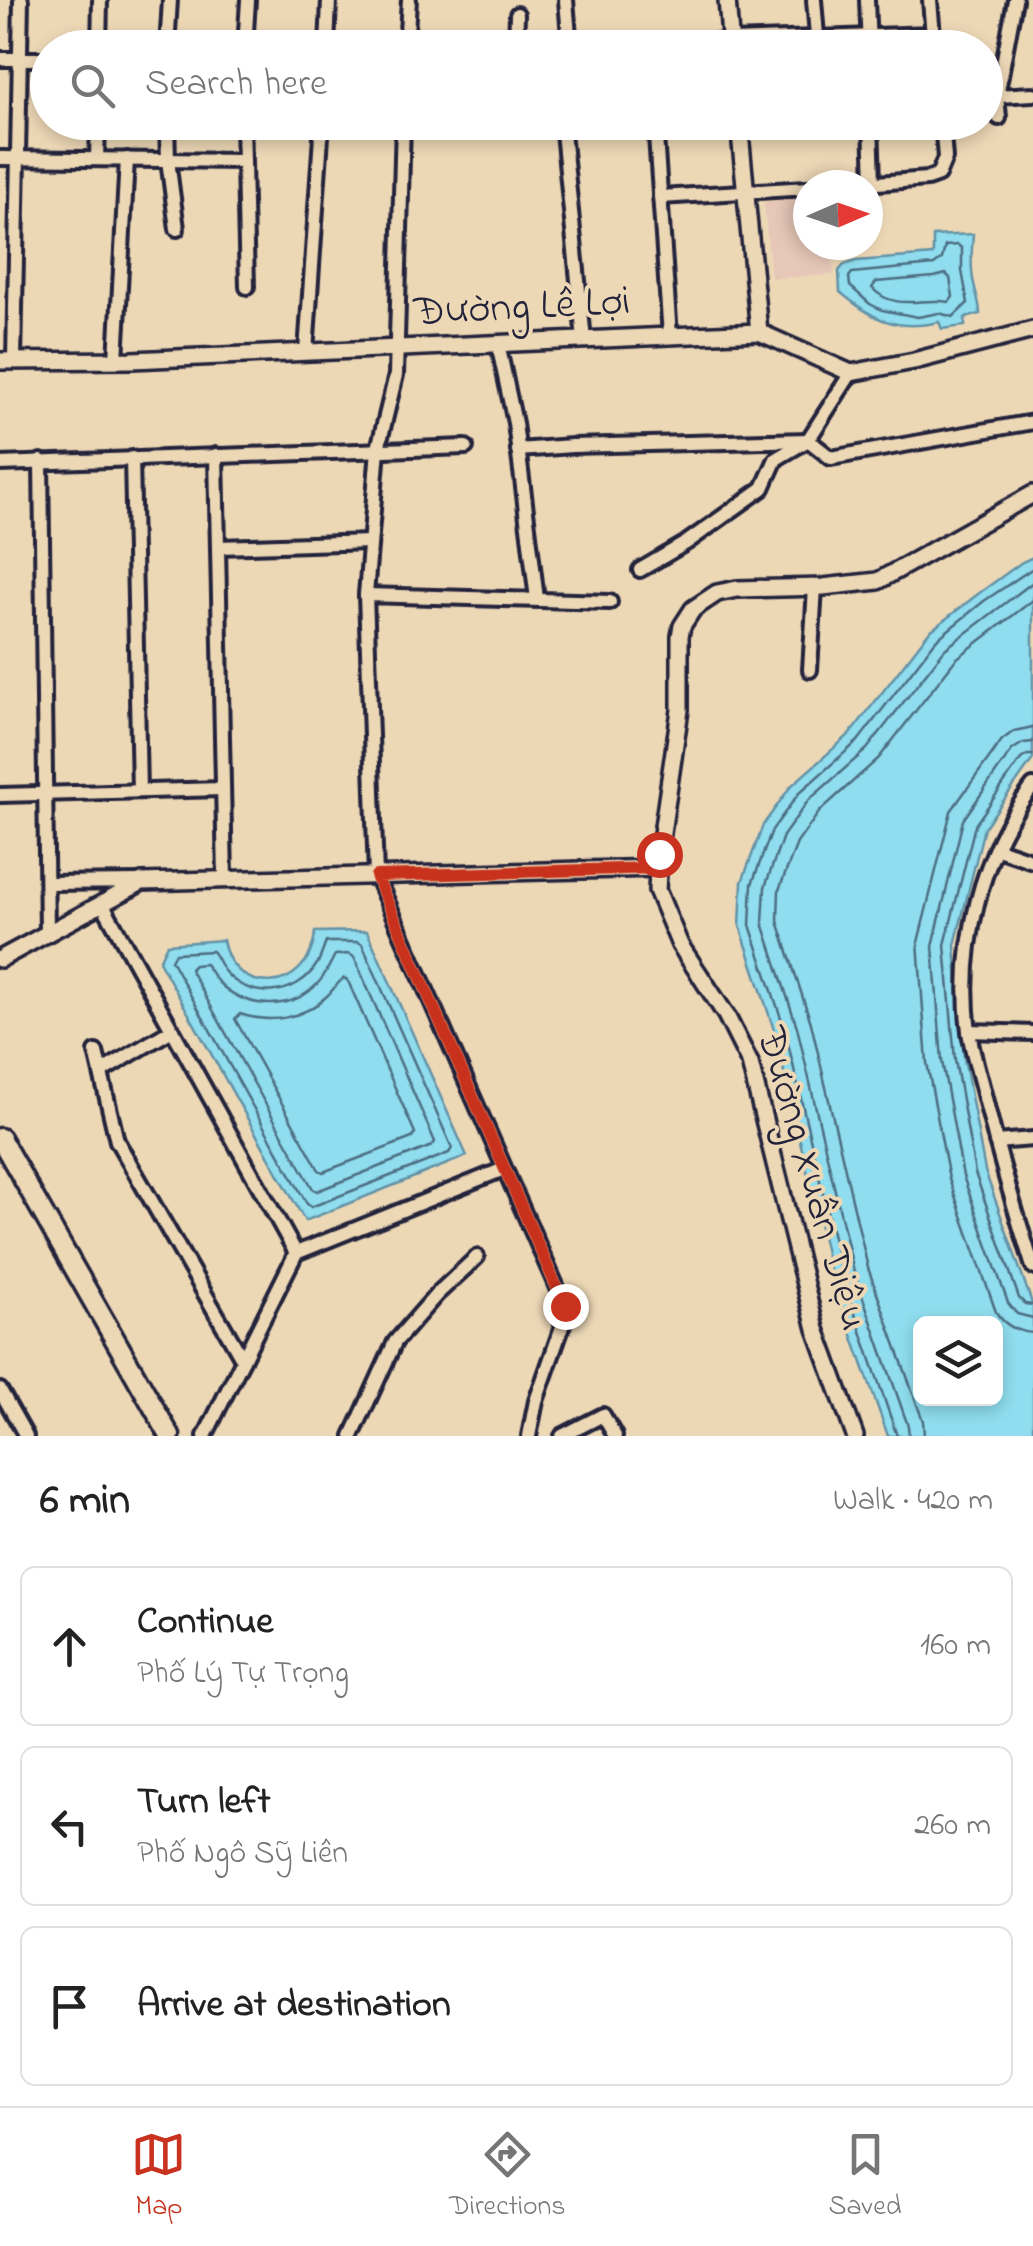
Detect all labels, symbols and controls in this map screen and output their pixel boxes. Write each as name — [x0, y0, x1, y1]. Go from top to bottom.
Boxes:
search box — [30, 30, 1003, 140]
text: Search here — [145, 57, 327, 113]
icon: search — [65, 58, 120, 113]
north arrow — [793, 170, 883, 260]
street label: Đường Lê Lợi — [411, 272, 632, 344]
route start — [637, 832, 683, 878]
street label: Đường Xuân Diệu — [738, 1019, 883, 1338]
route end — [543, 1284, 589, 1330]
map controls — [913, 1316, 1003, 1406]
button: layers — [913, 1316, 1003, 1406]
text: 6 min — [40, 1471, 130, 1532]
text: Walk · 420 m — [833, 1478, 993, 1525]
text: Continue — [137, 1595, 273, 1651]
icon: ahead — [42, 1619, 97, 1674]
text: 160 m — [920, 1623, 991, 1670]
text: Phố Lý Tự Trọng — [137, 1651, 349, 1698]
text: Turn left — [137, 1775, 270, 1831]
icon: left — [42, 1799, 97, 1854]
text: 260 m — [914, 1803, 991, 1850]
text: Phố Ngô Sỹ Liên — [137, 1831, 348, 1878]
text: Arrive at destination — [137, 1978, 451, 2034]
icon: arrive — [42, 1979, 97, 2034]
tab: Map — [131, 2127, 186, 2228]
tab: Directions — [449, 2127, 566, 2228]
tab: Saved — [829, 2127, 902, 2228]

